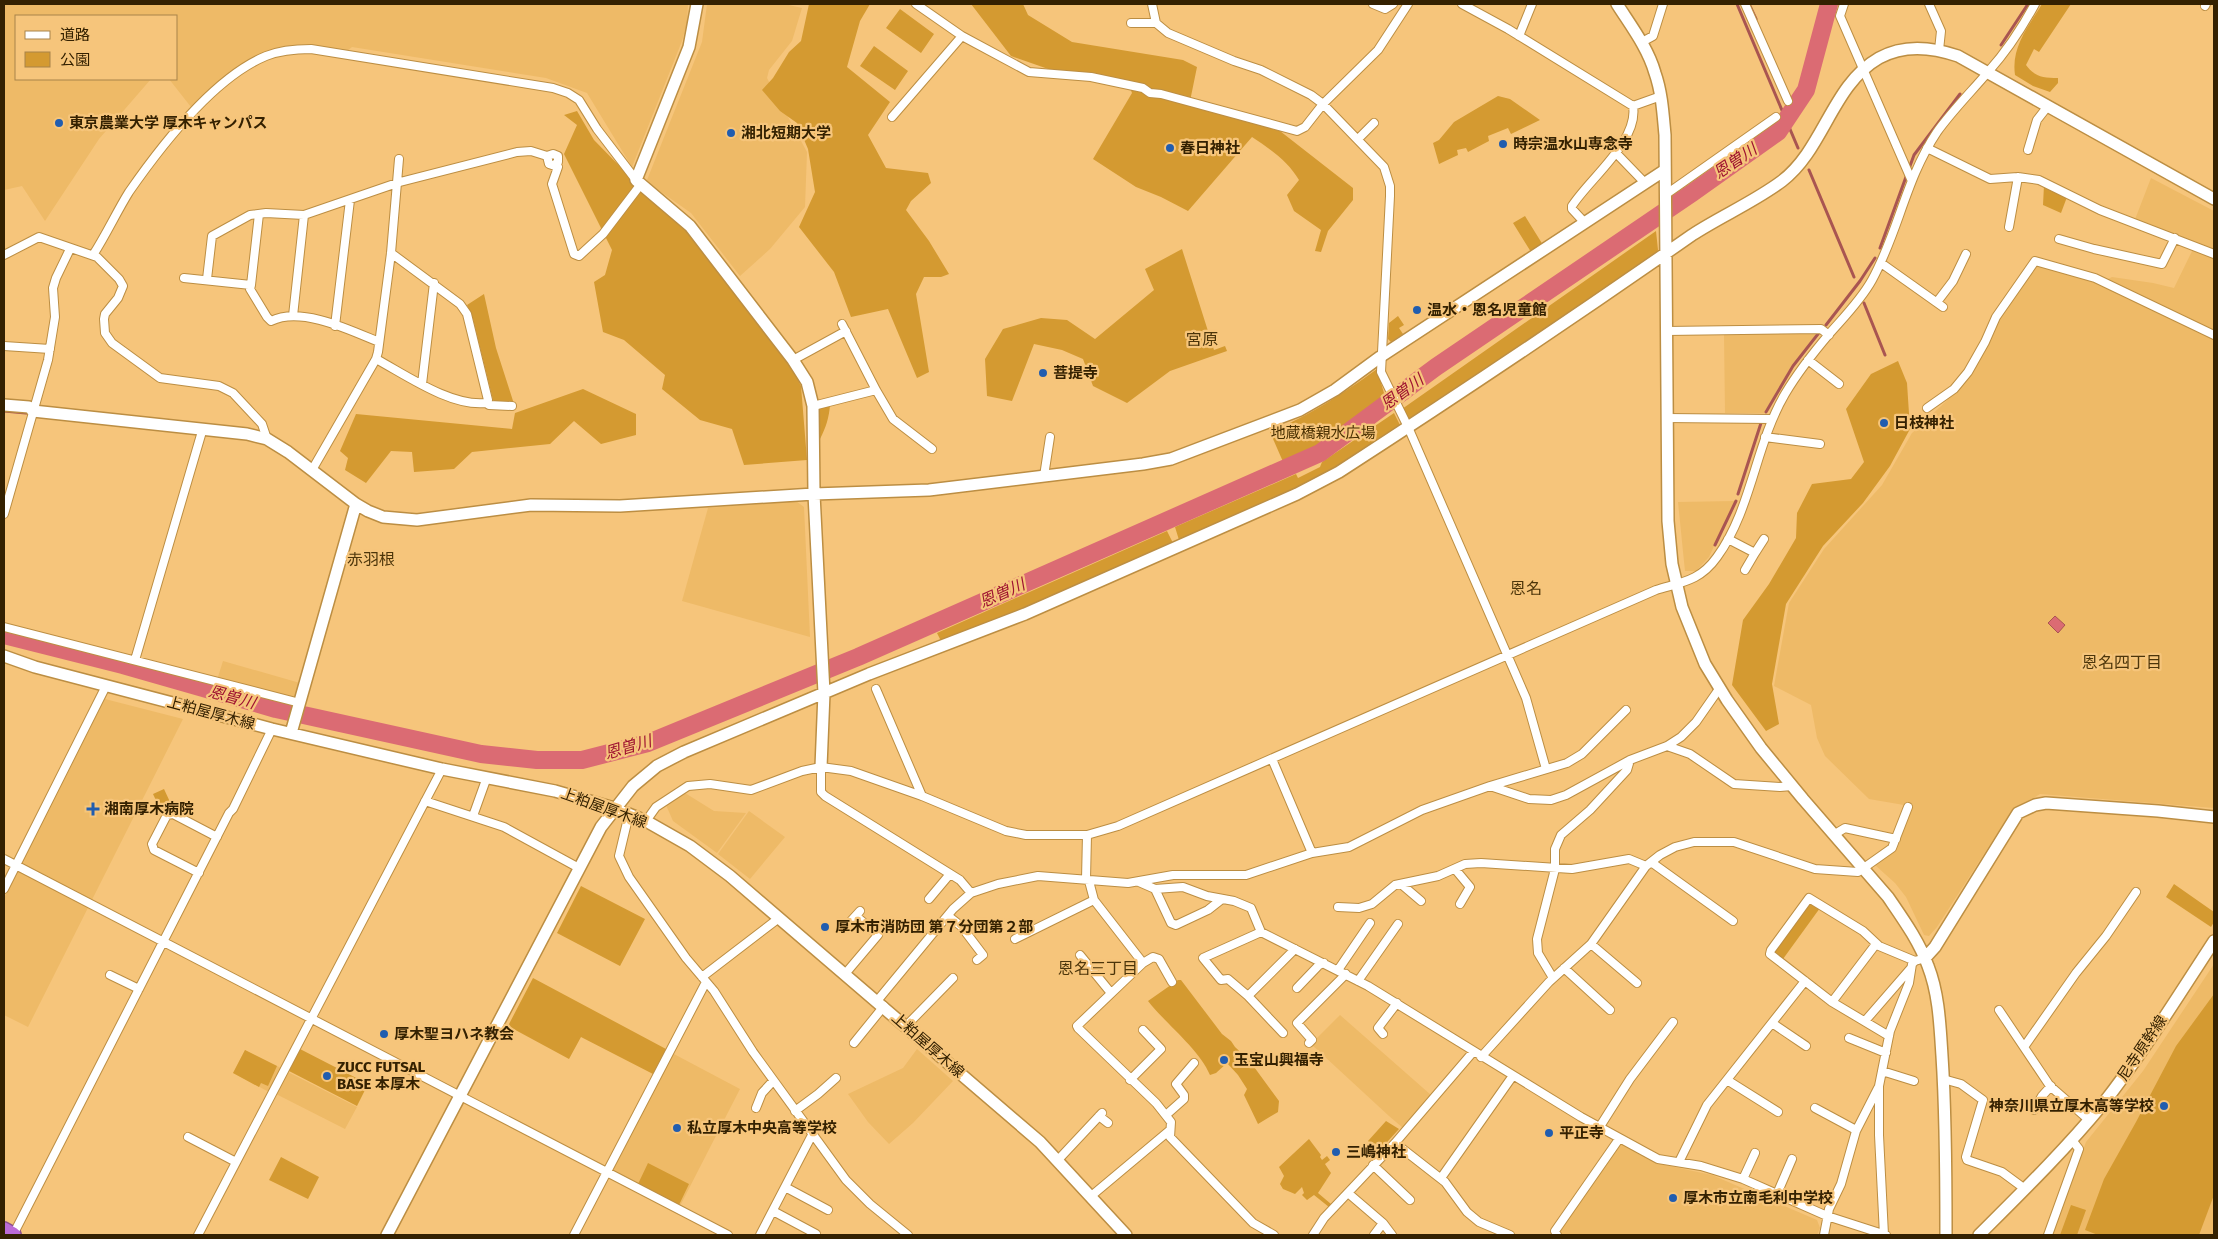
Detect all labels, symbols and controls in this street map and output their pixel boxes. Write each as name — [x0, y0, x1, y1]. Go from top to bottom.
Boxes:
legend — [15, 15, 178, 80]
text: 道路 — [60, 26, 90, 44]
text: 公園 — [60, 51, 90, 69]
place label: 東京農業大学 厚木キャンパス — [69, 114, 268, 132]
marker: 東京農業大学 厚木キャンパス — [53, 117, 65, 129]
place label: 湘北短期大学 — [741, 124, 831, 142]
marker: 湘北短期大学 — [725, 127, 737, 139]
place label: 時宗温水山専念寺 — [1513, 135, 1633, 153]
marker: 時宗温水山専念寺 — [1497, 138, 1509, 150]
place label: 春日神社 — [1180, 139, 1240, 157]
water label: 恩曽川 — [1710, 139, 1762, 182]
marker: 春日神社 — [1164, 142, 1176, 154]
place label: 温水・恩名児童館 — [1427, 301, 1547, 319]
marker: 温水・恩名児童館 — [1411, 304, 1423, 316]
district label: 宮原 — [1186, 330, 1218, 349]
place label: 菩提寺 — [1053, 364, 1098, 382]
marker: 菩提寺 — [1037, 367, 1049, 379]
water label: 恩曽川 — [1377, 369, 1429, 414]
place label: 日枝神社 — [1894, 414, 1954, 432]
marker: 日枝神社 — [1878, 417, 1890, 429]
park label: 地蔵橋親水広場 — [1270, 424, 1376, 442]
district label: 赤羽根 — [347, 550, 395, 569]
water label: 恩曽川 — [976, 574, 1030, 611]
district label: 恩名 — [1510, 579, 1542, 598]
district label: 恩名四丁目 — [2082, 653, 2162, 672]
water label: 恩曽川 — [206, 682, 260, 713]
street label: 上粕屋厚木線 — [165, 693, 257, 733]
water label: 恩曽川 — [602, 731, 656, 763]
street label: 上粕屋厚木線 — [559, 784, 649, 832]
place label: 湘南厚木病院 — [104, 800, 194, 818]
marker: 湘南厚木病院 — [86, 802, 100, 816]
place label: 厚木市消防団 第７分団第２部 — [835, 918, 1034, 936]
marker: 厚木市消防団 第７分団第２部 — [819, 921, 831, 933]
district label: 恩名三丁目 — [1058, 959, 1138, 978]
street label: 上粕屋厚木線 — [888, 1009, 968, 1081]
street label: 尼寺原幹線 — [2114, 1012, 2170, 1084]
place label: 厚木聖ヨハネ教会 — [394, 1025, 514, 1043]
marker: 厚木聖ヨハネ教会 — [378, 1028, 390, 1040]
place label: 玉宝山興福寺 — [1234, 1051, 1324, 1069]
marker: 玉宝山興福寺 — [1218, 1054, 1230, 1066]
place label: ZUCC FUTSAL BASE 本厚木 — [337, 1058, 426, 1093]
marker: ZUCC FUTSAL BASE 本厚木 — [321, 1070, 333, 1082]
place label: 神奈川県立厚木高等学校 — [1988, 1097, 2154, 1115]
marker: 神奈川県立厚木高等学校 — [2158, 1100, 2170, 1112]
place label: 私立厚木中央高等学校 — [687, 1119, 837, 1137]
marker: 私立厚木中央高等学校 — [671, 1122, 683, 1134]
place label: 平正寺 — [1559, 1124, 1604, 1142]
marker: 平正寺 — [1543, 1127, 1555, 1139]
place label: 三嶋神社 — [1346, 1143, 1406, 1161]
marker: 三嶋神社 — [1330, 1146, 1342, 1158]
place label: 厚木市立南毛利中学校 — [1683, 1189, 1833, 1207]
marker: 厚木市立南毛利中学校 — [1667, 1192, 1679, 1204]

